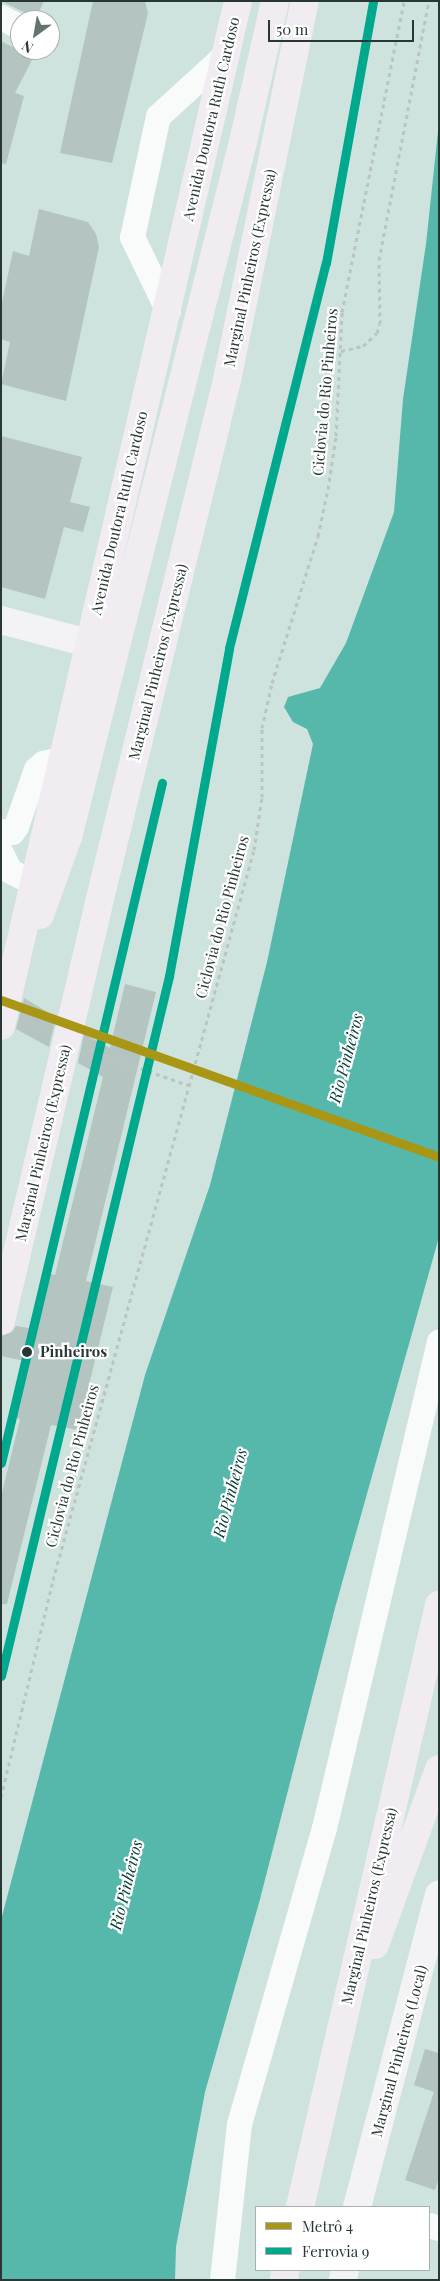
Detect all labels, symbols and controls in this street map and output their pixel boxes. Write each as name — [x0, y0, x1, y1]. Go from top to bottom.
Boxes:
north arrow — [10, 10, 60, 60]
scale bar — [270, 10, 416, 42]
street label: Avenida Doutora Ruth Cardoso — [179, 15, 243, 223]
text: 50 m — [276, 19, 308, 39]
text: N — [18, 37, 37, 58]
street label: Marginal Pinheiros (Expressa) — [220, 168, 280, 368]
street label: Ciclovia do Rio Pinheiros — [309, 307, 341, 477]
street label: Avenida Doutora Ruth Cardoso — [87, 409, 151, 617]
street label: Marginal Pinheiros (Expressa) — [125, 562, 191, 762]
street label: Ciclovia do Rio Pinheiros — [192, 833, 252, 1001]
water label: Rio Pinheiros — [325, 1011, 367, 1105]
street label: Marginal Pinheiros (Expressa) — [12, 1043, 74, 1243]
marker: Pinheiros — [18, 1343, 36, 1361]
place label: Pinheiros — [40, 1343, 107, 1361]
street label: Ciclovia do Rio Pinheiros — [42, 1382, 102, 1550]
water label: Rio Pinheiros — [209, 1446, 251, 1540]
street label: Marginal Pinheiros (Expressa) — [338, 1806, 400, 2006]
water label: Rio Pinheiros — [106, 1838, 146, 1932]
street label: Marginal Pinheiros (Local) — [367, 1963, 431, 2139]
legend — [255, 2206, 430, 2271]
text: Metrô 4 — [302, 2216, 353, 2236]
text: Ferrovia 9 — [302, 2241, 369, 2261]

